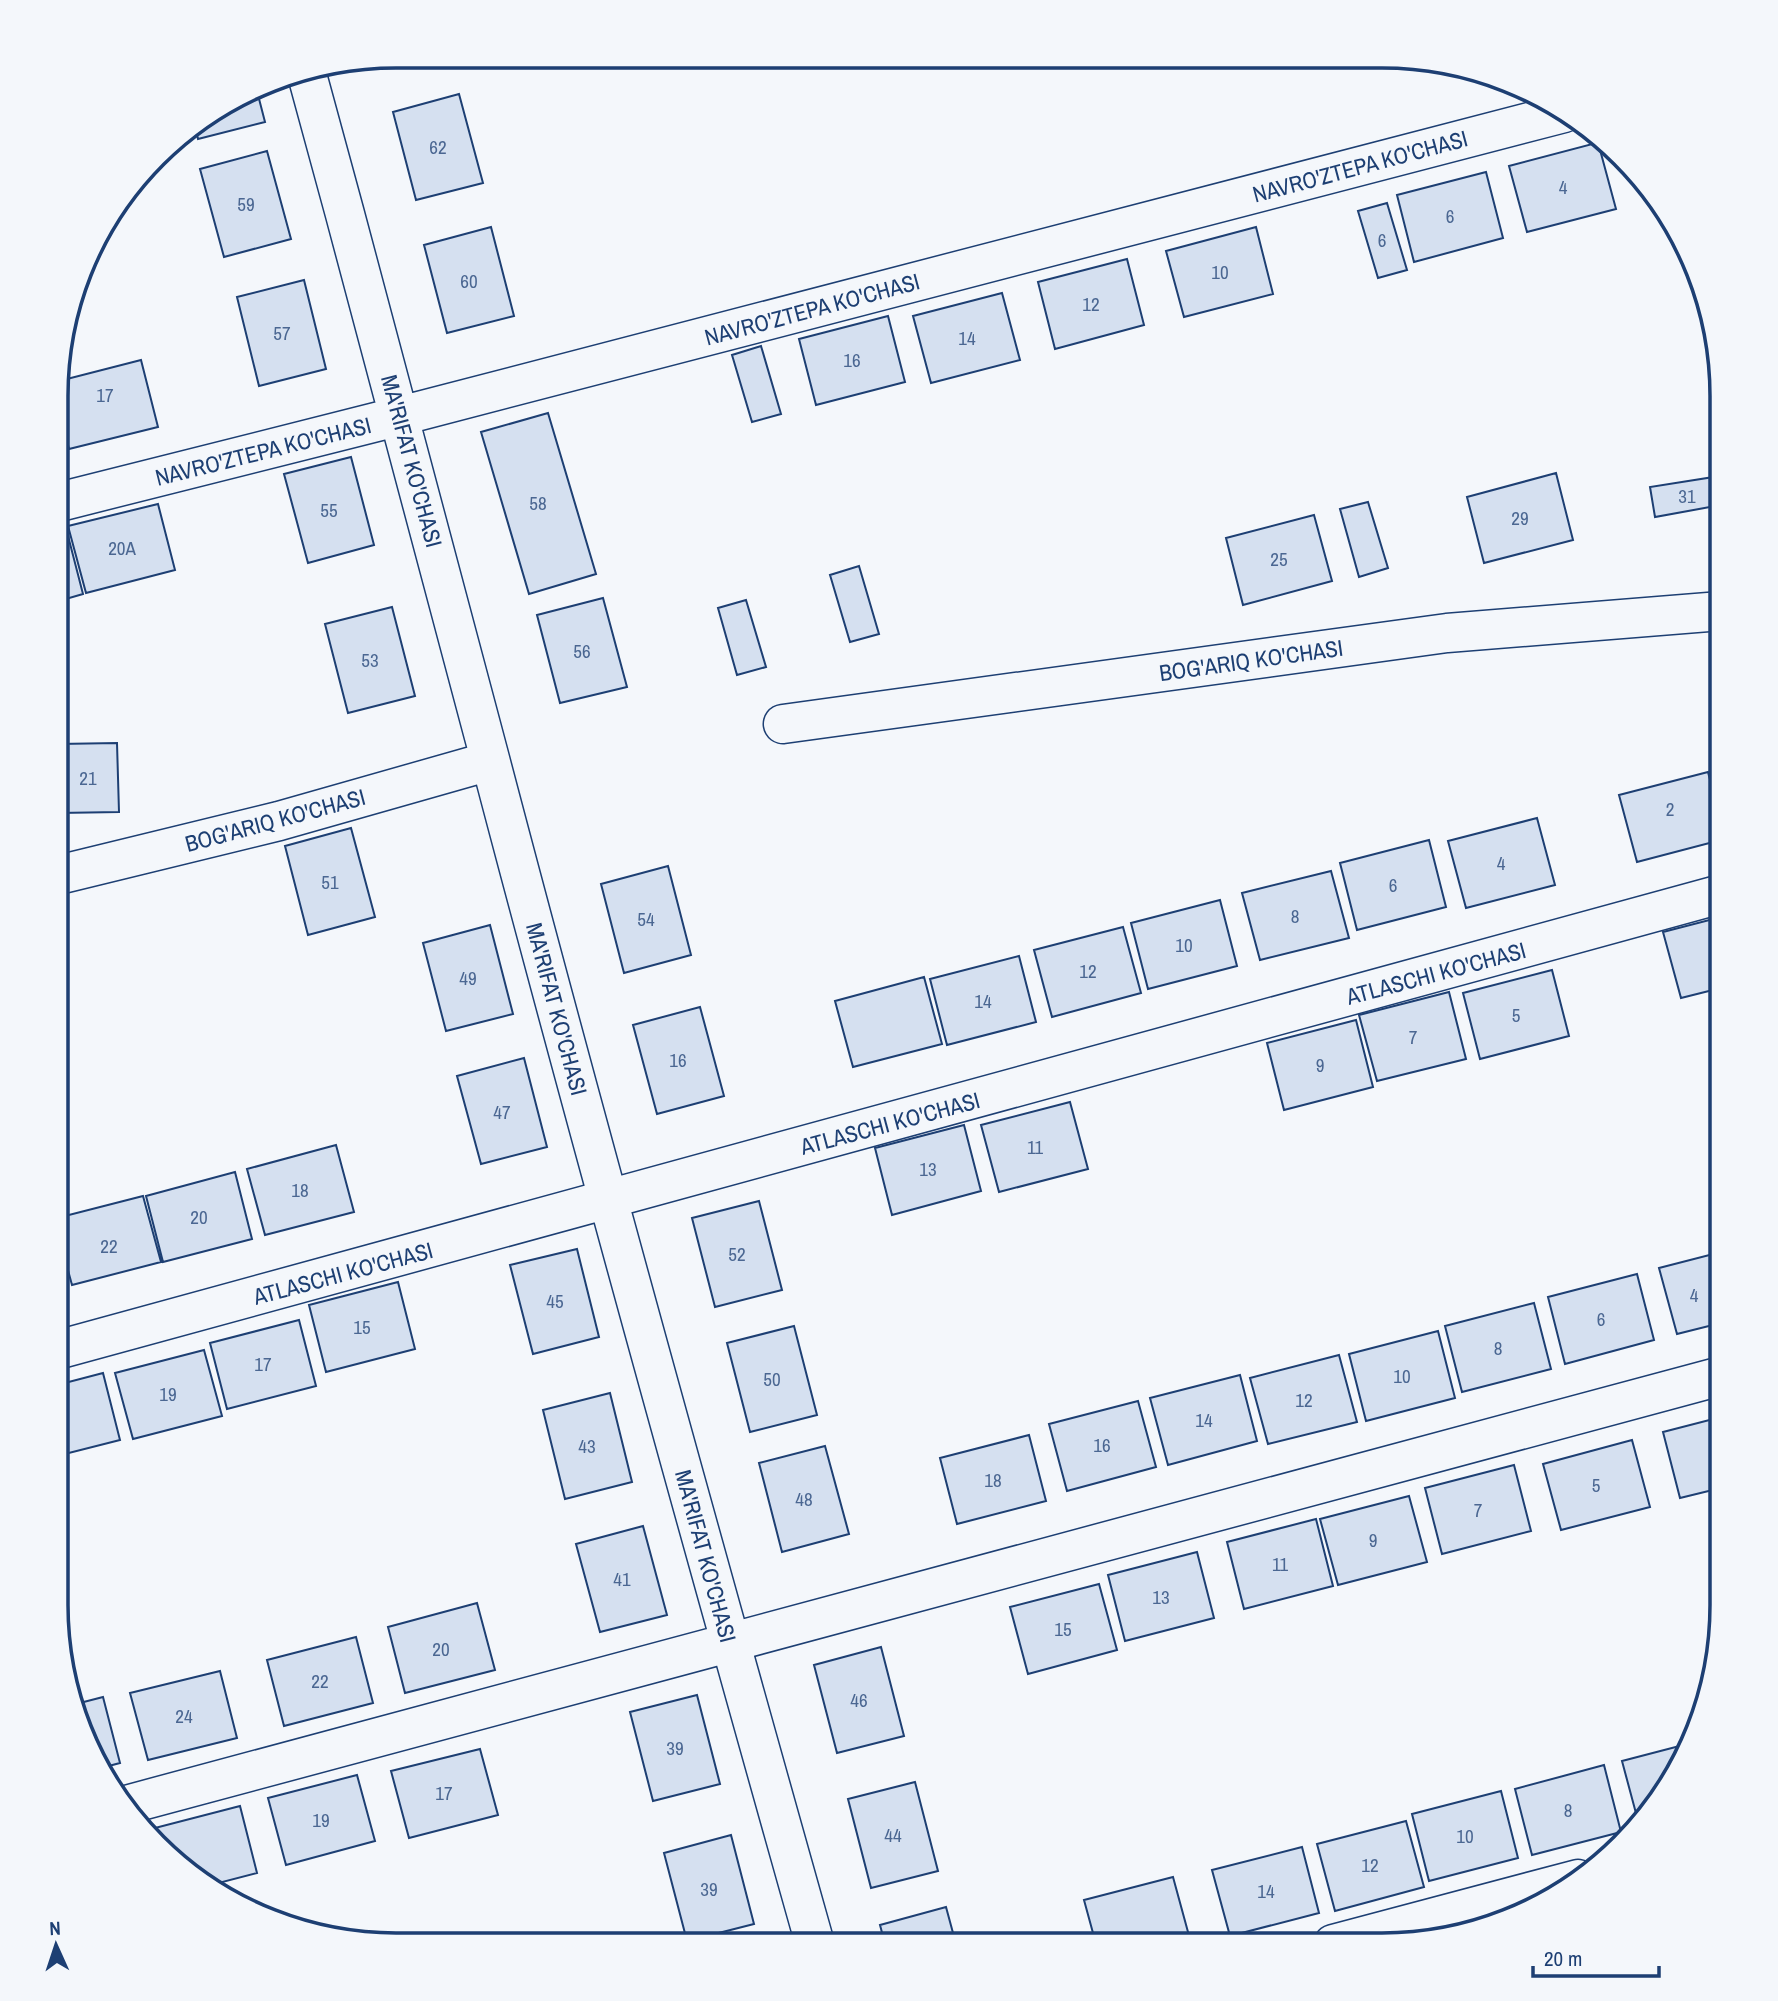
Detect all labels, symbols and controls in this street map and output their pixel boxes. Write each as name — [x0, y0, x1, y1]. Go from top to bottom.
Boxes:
street label: NAVRO'ZTEPA KO'CHASI — [1249, 122, 1471, 210]
house number: 62 — [429, 134, 447, 160]
house number: 4 — [1559, 174, 1568, 200]
house number: 59 — [237, 191, 255, 217]
house number: 6 — [1446, 203, 1454, 229]
house number: 6 — [1378, 227, 1386, 253]
house number: 10 — [1211, 259, 1229, 285]
street label: NAVRO'ZTEPA KO'CHASI — [701, 265, 923, 353]
house number: 60 — [460, 268, 478, 294]
house number: 12 — [1082, 291, 1100, 317]
house number: 57 — [273, 320, 291, 346]
house number: 14 — [958, 325, 976, 351]
house number: 16 — [843, 347, 861, 373]
street label: MA'RIFAT KO'CHASI — [374, 371, 450, 551]
house number: 17 — [96, 382, 114, 408]
street label: NAVRO'ZTEPA KO'CHASI — [152, 409, 374, 493]
house number: 31 — [1678, 483, 1696, 509]
house number: 58 — [529, 490, 547, 516]
house number: 55 — [320, 497, 338, 523]
house number: 29 — [1511, 505, 1529, 531]
house number: 20A — [108, 535, 136, 561]
house number: 25 — [1270, 546, 1288, 572]
street label: BOG'ARIQ KO'CHASI — [1157, 632, 1345, 688]
house number: 56 — [573, 638, 591, 664]
house number: 53 — [361, 647, 379, 673]
house number: 21 — [79, 765, 97, 791]
street label: BOG'ARIQ KO'CHASI — [181, 781, 369, 859]
house number: 2 — [1666, 796, 1674, 822]
house number: 4 — [1497, 850, 1506, 876]
house number: 51 — [321, 869, 339, 895]
house number: 6 — [1389, 872, 1397, 898]
house number: 8 — [1291, 903, 1299, 929]
house number: 54 — [637, 906, 655, 932]
street label: MA'RIFAT KO'CHASI — [519, 919, 595, 1099]
house number: 10 — [1175, 932, 1193, 958]
street label: ATLASCHI KO'CHASI — [1342, 934, 1529, 1012]
house number: 12 — [1079, 958, 1097, 984]
house number: 49 — [459, 965, 477, 991]
house number: 14 — [974, 988, 992, 1014]
house number: 5 — [1512, 1002, 1521, 1028]
house number: 7 — [1409, 1024, 1418, 1050]
house number: 16 — [669, 1047, 687, 1073]
house number: 9 — [1316, 1052, 1324, 1078]
street label: ATLASCHI KO'CHASI — [796, 1084, 983, 1162]
house number: 47 — [493, 1099, 511, 1125]
house number: 11 — [1027, 1134, 1043, 1160]
house number: 13 — [919, 1156, 937, 1182]
house number: 18 — [291, 1177, 309, 1203]
house number: 20 — [190, 1204, 208, 1230]
house number: 22 — [100, 1233, 118, 1259]
street label: ATLASCHI KO'CHASI — [249, 1234, 436, 1312]
house number: 52 — [728, 1241, 746, 1267]
house number: 4 — [1690, 1282, 1699, 1308]
house number: 45 — [546, 1288, 564, 1314]
house number: 6 — [1597, 1306, 1605, 1332]
house number: 15 — [353, 1314, 371, 1340]
house number: 8 — [1494, 1335, 1502, 1361]
house number: 17 — [254, 1351, 272, 1377]
house number: 10 — [1393, 1363, 1411, 1389]
house number: 50 — [763, 1366, 781, 1392]
house number: 19 — [159, 1381, 177, 1407]
house number: 12 — [1295, 1387, 1313, 1413]
house number: 14 — [1195, 1407, 1213, 1433]
house number: 16 — [1093, 1432, 1111, 1458]
house number: 43 — [578, 1433, 596, 1459]
street label: MA'RIFAT KO'CHASI — [668, 1466, 744, 1646]
house number: 18 — [984, 1467, 1002, 1493]
house number: 5 — [1592, 1472, 1601, 1498]
house number: 48 — [795, 1486, 813, 1512]
house number: 7 — [1474, 1497, 1483, 1523]
house number: 9 — [1369, 1527, 1377, 1553]
house number: 11 — [1272, 1551, 1288, 1577]
house number: 41 — [613, 1566, 631, 1592]
house number: 13 — [1152, 1584, 1170, 1610]
house number: 15 — [1054, 1616, 1072, 1642]
house number: 20 — [432, 1636, 450, 1662]
house number: 22 — [311, 1668, 329, 1694]
house number: 46 — [850, 1687, 868, 1713]
house number: 24 — [175, 1703, 193, 1729]
house number: 39 — [666, 1735, 684, 1761]
house number: 17 — [435, 1780, 453, 1806]
house number: 8 — [1564, 1797, 1572, 1823]
house number: 19 — [312, 1807, 330, 1833]
house number: 44 — [884, 1822, 902, 1848]
house number: 10 — [1456, 1823, 1474, 1849]
house number: 12 — [1361, 1852, 1379, 1878]
house number: 39 — [700, 1876, 718, 1902]
house number: 14 — [1257, 1878, 1275, 1904]
north arrow — [21, 1910, 91, 1980]
text: N — [49, 1915, 61, 1941]
scale bar — [1533, 1934, 1659, 1978]
text: 20 m — [1544, 1944, 1582, 1973]

